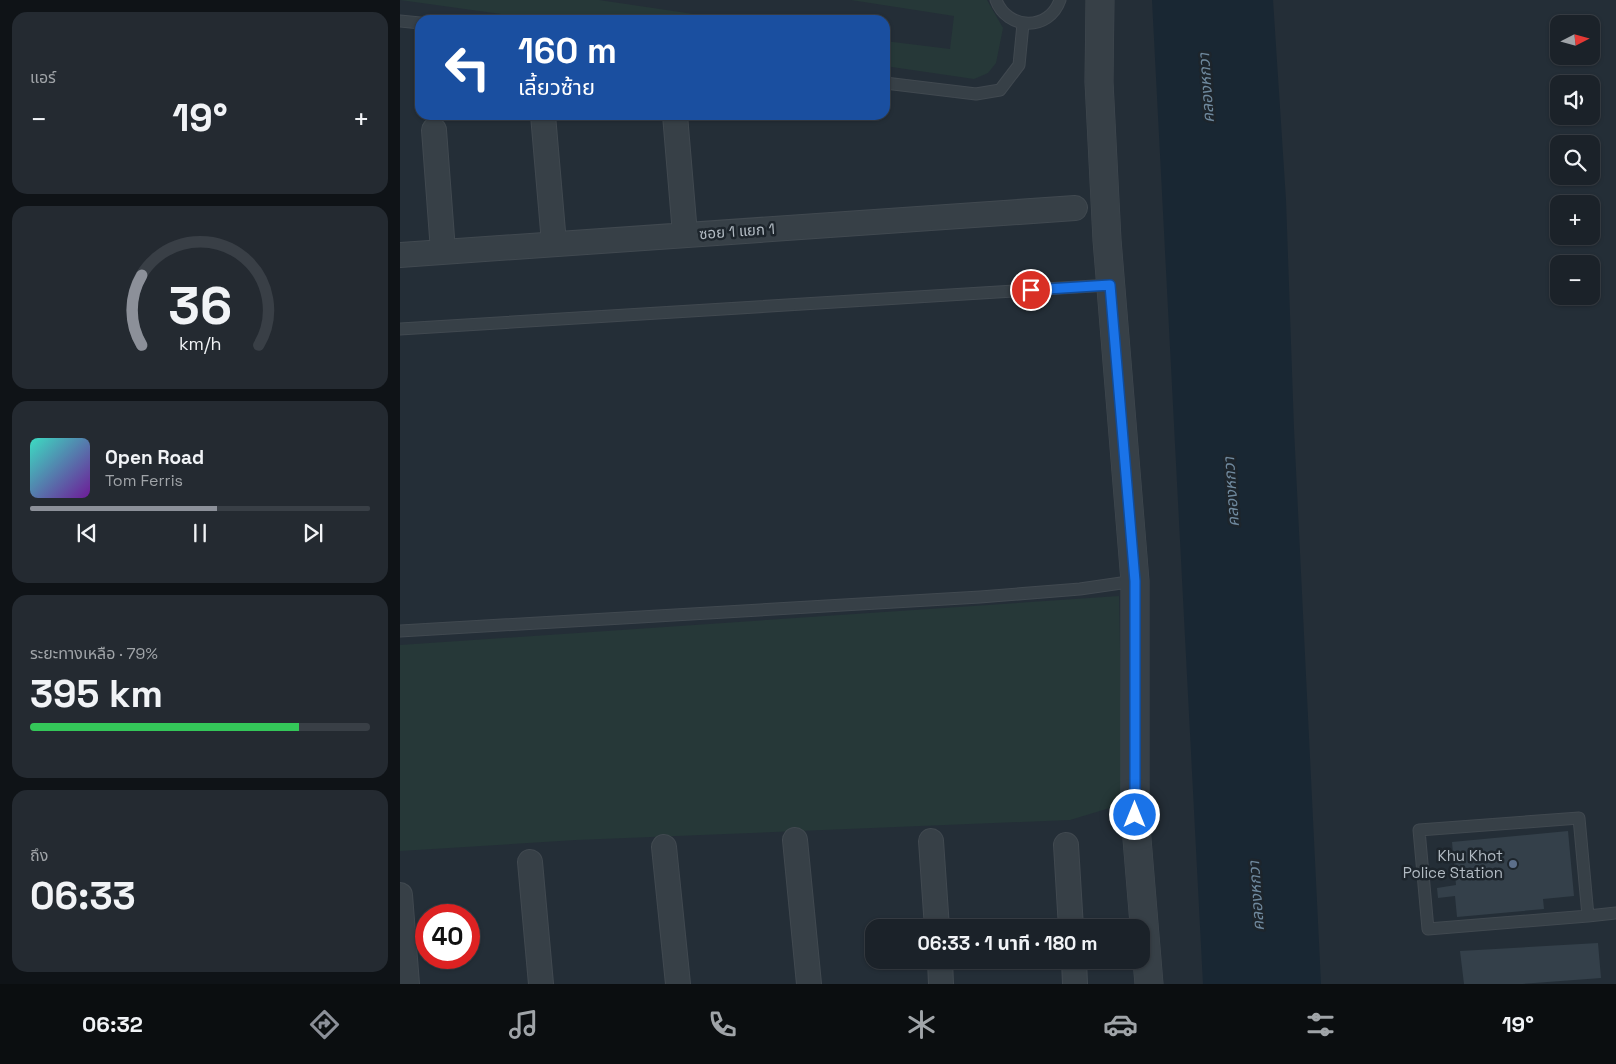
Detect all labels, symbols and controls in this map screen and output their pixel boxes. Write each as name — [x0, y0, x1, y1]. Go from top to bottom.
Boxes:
north arrow — [1550, 15, 1600, 65]
map controls — [1550, 15, 1600, 305]
text: 160 m — [518, 29, 617, 73]
icon: left — [435, 35, 500, 100]
water label: คลองหกวา — [1193, 51, 1219, 124]
text: แอร์ — [30, 67, 56, 88]
text: เลี้ยวซ้าย — [518, 73, 595, 101]
button: sound — [1550, 75, 1600, 125]
text: 19° — [172, 94, 228, 142]
text: − — [30, 101, 47, 137]
text: + — [353, 101, 370, 137]
button: search — [1550, 135, 1600, 185]
button: + — [1550, 195, 1600, 245]
street label: ซอย 1 แยก 1 — [698, 219, 776, 243]
button: − — [1550, 255, 1600, 305]
pin — [1010, 269, 1052, 311]
text: 36 — [168, 273, 232, 339]
icon: arrive — [1017, 276, 1045, 304]
text: km/h — [179, 332, 221, 355]
text: Open Road — [105, 445, 204, 470]
water label: คลองหกวา — [1218, 455, 1244, 528]
text: Tom Ferris — [105, 470, 183, 491]
icon: previous — [73, 519, 101, 547]
icon: pause — [186, 519, 214, 547]
icon: next — [299, 519, 327, 547]
text: ระยะทางเหลือ · 79% — [30, 643, 158, 664]
text: 395 km — [30, 670, 163, 718]
position arrow — [1108, 788, 1160, 840]
text: ถึง — [30, 845, 48, 866]
place label: Khu Khot Police Station — [1403, 846, 1503, 882]
marker: Khu Khot Police Station — [1507, 858, 1519, 870]
water label: คลองหกวา — [1243, 859, 1269, 932]
text: 06:33 — [30, 872, 136, 920]
speed limit sign: 40 — [415, 904, 480, 969]
text: 06:33 · 1 นาที · 180 m — [918, 931, 1097, 956]
icon: directions — [307, 1007, 342, 1042]
icon: music — [506, 1007, 541, 1042]
icon: phone — [705, 1007, 740, 1042]
icon: climate — [904, 1007, 939, 1042]
icon: car — [1103, 1007, 1138, 1042]
icon: filters — [1303, 1007, 1338, 1042]
text: 06:32 — [82, 1010, 143, 1038]
text: 19° — [1502, 1010, 1534, 1038]

